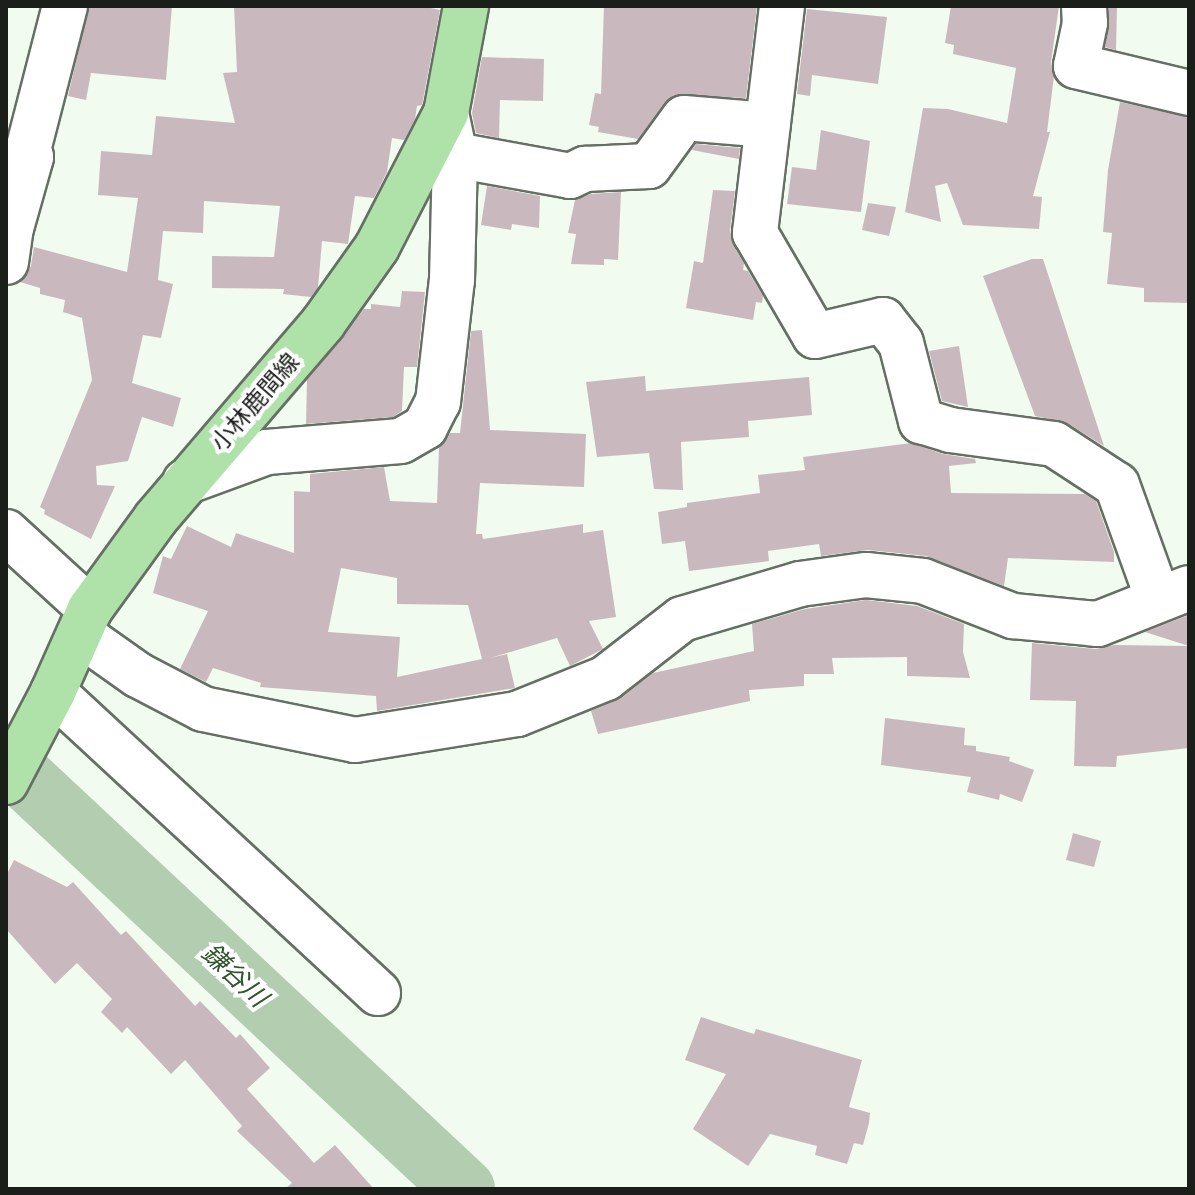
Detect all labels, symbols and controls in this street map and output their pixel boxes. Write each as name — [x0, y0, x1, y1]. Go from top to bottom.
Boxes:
street label: 小林鹿間線 — [205, 347, 305, 457]
water label: 鎌谷川 — [196, 937, 274, 1013]

